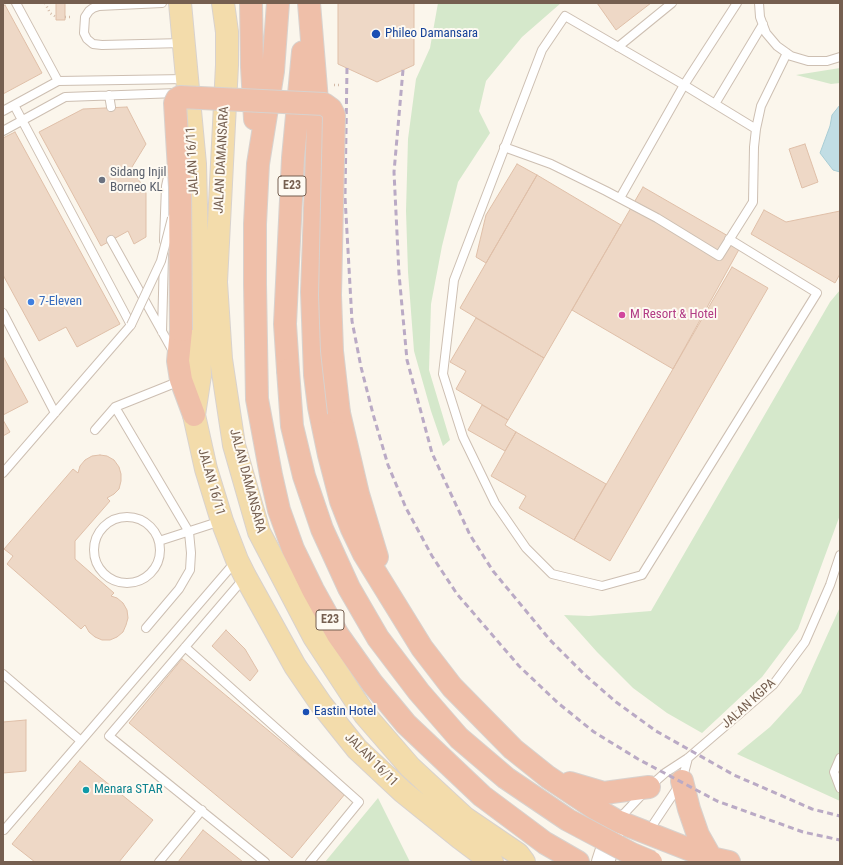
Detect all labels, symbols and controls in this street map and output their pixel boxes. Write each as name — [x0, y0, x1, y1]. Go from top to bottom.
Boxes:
place label: Phileo Damansara — [385, 26, 478, 42]
marker: Phileo Damansara — [370, 28, 382, 40]
street label: JALAN DAMANSARA — [211, 106, 233, 214]
street label: JALAN 16/11 — [183, 126, 203, 196]
place label: Sidang Injil Borneo KL — [110, 165, 167, 196]
marker: Sidang Injil Borneo KL — [97, 175, 107, 185]
road number: E23 — [278, 176, 306, 196]
place label: 7-Eleven — [39, 294, 82, 310]
marker: 7-Eleven — [26, 297, 36, 307]
place label: M Resort & Hotel — [630, 307, 717, 323]
marker: M Resort & Hotel — [617, 310, 627, 320]
street label: JALAN DAMANSARA — [226, 427, 268, 535]
street label: JALAN 16/11 — [194, 447, 228, 517]
road number: E23 — [316, 610, 344, 630]
street label: JALAN KGPA — [719, 676, 779, 732]
place label: Eastin Hotel — [314, 704, 376, 720]
marker: Eastin Hotel — [301, 707, 311, 717]
street label: JALAN 16/11 — [341, 730, 401, 790]
place label: Menara STAR — [94, 782, 163, 798]
marker: Menara STAR — [81, 785, 91, 795]

